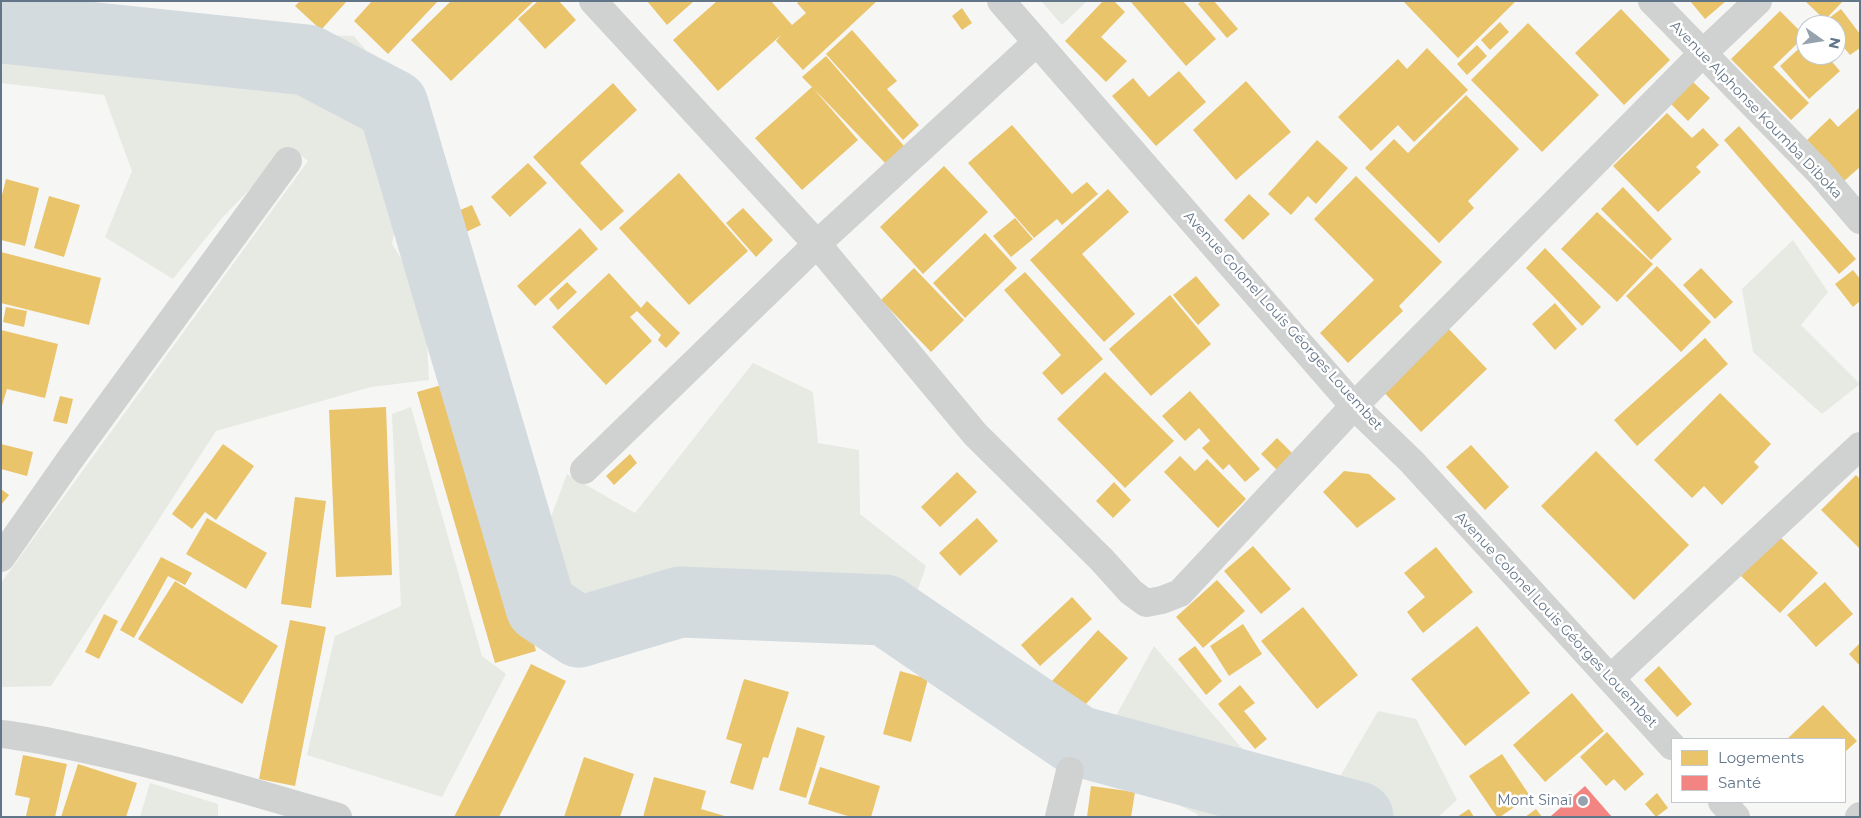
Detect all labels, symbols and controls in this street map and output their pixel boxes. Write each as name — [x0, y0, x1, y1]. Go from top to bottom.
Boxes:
north arrow — [1796, 15, 1846, 65]
street label: Avenue Alphonse Koumba Diboka — [1666, 18, 1846, 202]
text: N — [1825, 36, 1845, 51]
street label: Avenue Colonel Louis Géorges Louembet — [1180, 208, 1386, 434]
street label: Avenue Colonel Louis Géorges Louembet — [1451, 509, 1661, 731]
legend — [1671, 738, 1846, 803]
text: Logements — [1718, 748, 1804, 767]
text: Santé — [1718, 773, 1761, 792]
place label: Mont Sinaï — [1497, 793, 1572, 809]
marker: Mont Sinaï — [1576, 794, 1590, 808]

